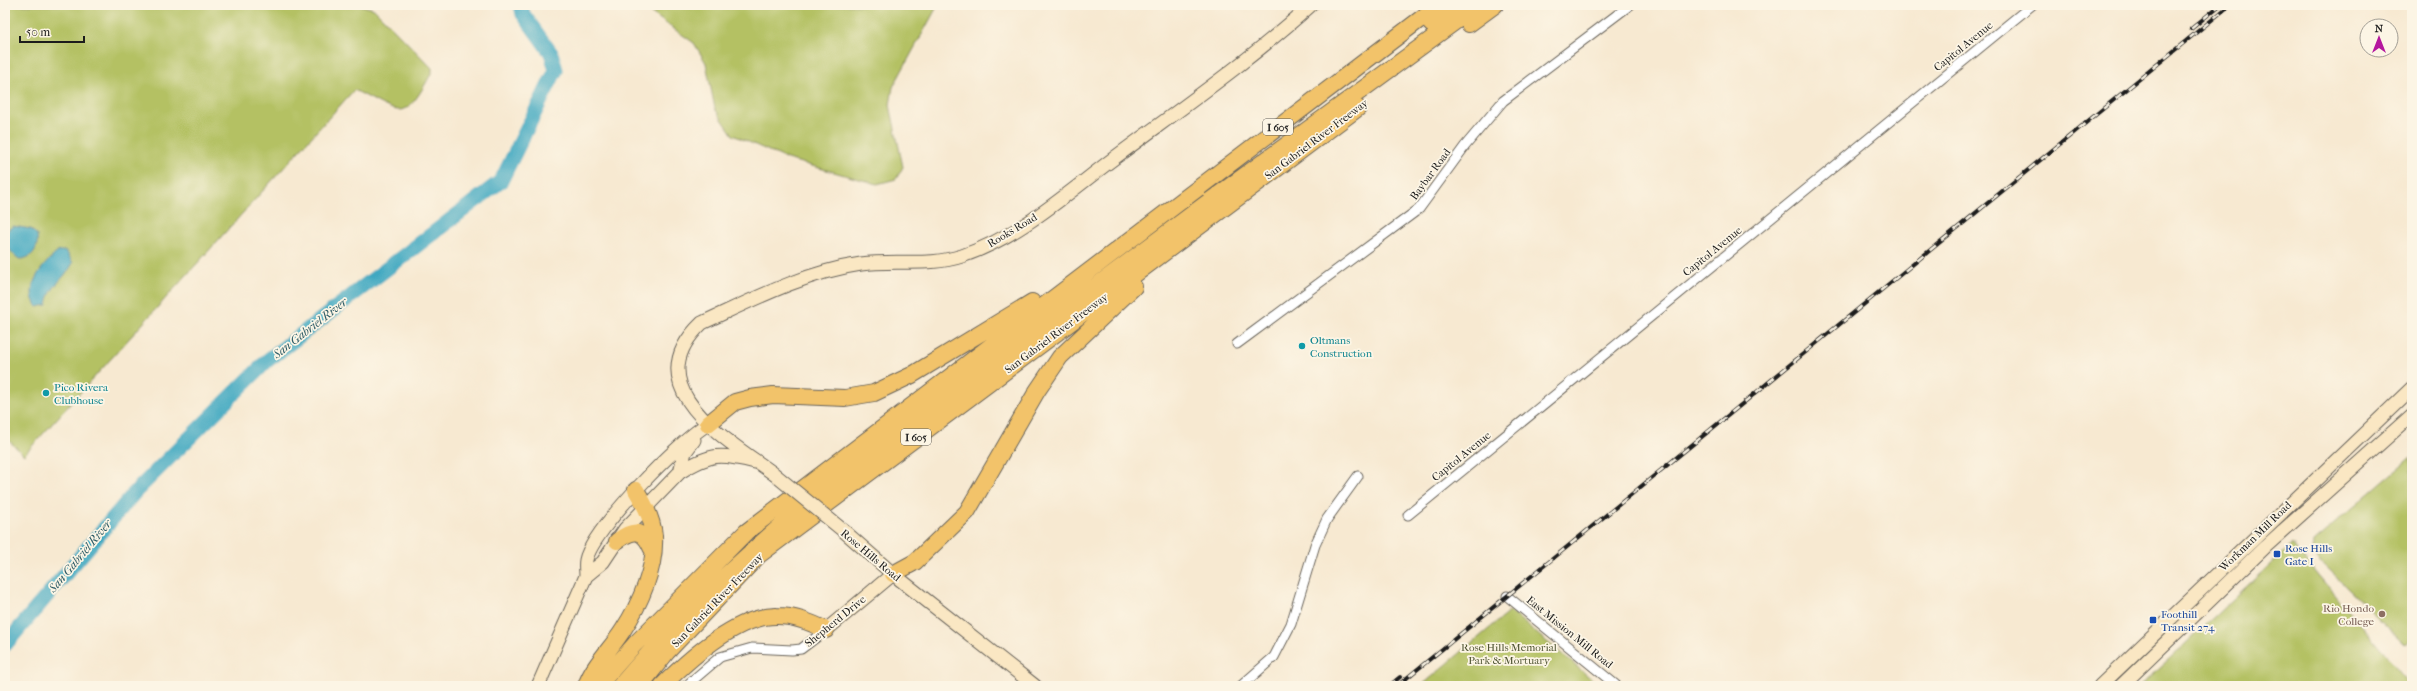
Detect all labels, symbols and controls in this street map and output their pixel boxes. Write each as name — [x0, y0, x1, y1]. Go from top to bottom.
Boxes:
scale bar — [20, 18, 84, 44]
street label: Capitol Avenue — [1931, 18, 1996, 74]
north arrow — [2359, 18, 2399, 58]
text: N — [2375, 22, 2384, 35]
text: 50 m — [26, 25, 50, 39]
street label: San Gabriel River Freeway — [1262, 96, 1371, 182]
road number: I 605 — [1263, 119, 1293, 135]
street label: Baybar Road — [1407, 145, 1454, 203]
street label: Rooks Road — [985, 210, 1040, 250]
street label: Capitol Avenue — [1680, 223, 1745, 279]
street label: San Gabriel River Freeway — [1002, 290, 1111, 376]
water label: San Gabriel River — [269, 294, 351, 362]
place label: Oltmans Construction — [1310, 334, 1373, 360]
marker: Oltmans Construction — [1297, 341, 1307, 351]
place label: Pico Rivera Clubhouse — [54, 381, 109, 407]
marker: Pico Rivera Clubhouse — [41, 388, 51, 398]
street label: Capitol Avenue — [1429, 428, 1494, 484]
road number: I 605 — [901, 429, 931, 445]
street label: Workman Mill Road — [2216, 498, 2295, 575]
water label: San Gabriel River — [45, 516, 115, 596]
street label: Rose Hills Road — [838, 527, 904, 585]
place label: Rose Hills Gate I — [2285, 542, 2332, 568]
marker: Rose Hills Gate I — [2272, 549, 2282, 559]
street label: San Gabriel River Freeway — [669, 550, 766, 650]
street label: Shepherd Drive — [802, 593, 869, 650]
street label: East Mission Mill Road — [1524, 594, 1616, 672]
place label: Rio Hondo College — [2323, 602, 2375, 628]
place label: Foothill Transit 274 — [2161, 608, 2215, 634]
marker: Rio Hondo College — [2377, 609, 2387, 619]
marker: Foothill Transit 274 — [2148, 615, 2158, 625]
park label: Rose Hills Memorial Park & Mortuary — [1461, 641, 1557, 667]

